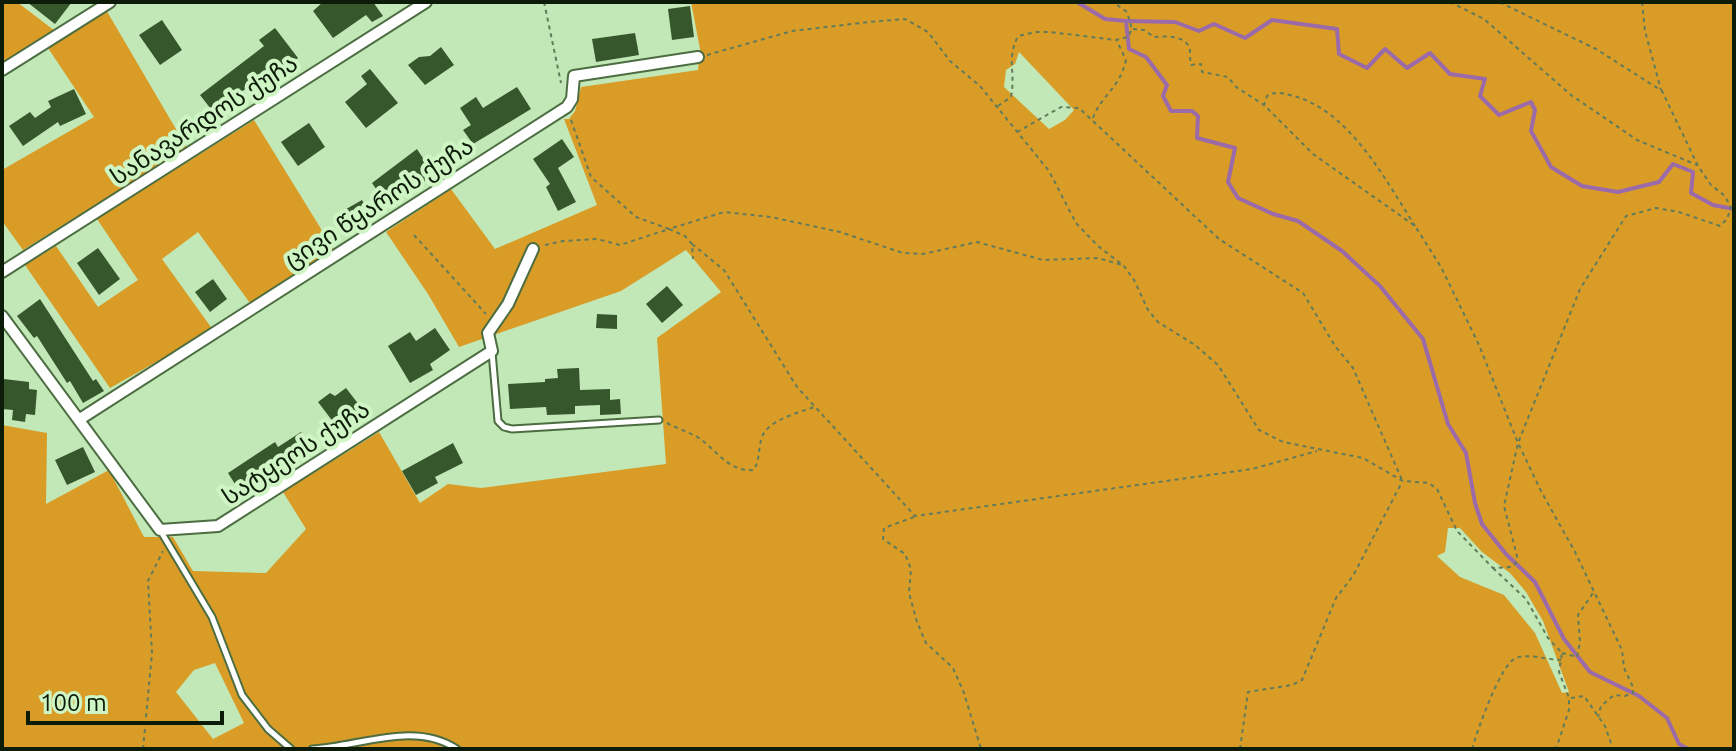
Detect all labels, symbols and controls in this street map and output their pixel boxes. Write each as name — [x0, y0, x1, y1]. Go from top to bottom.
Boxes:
street label: სანავარდოს ქუჩა — [105, 49, 303, 191]
street label: ცივი წყაროს ქუჩა — [280, 132, 478, 274]
street label: სატყეოს ქუჩა — [217, 395, 375, 511]
scale bar — [28, 675, 222, 725]
text: 100 m — [40, 689, 107, 716]

